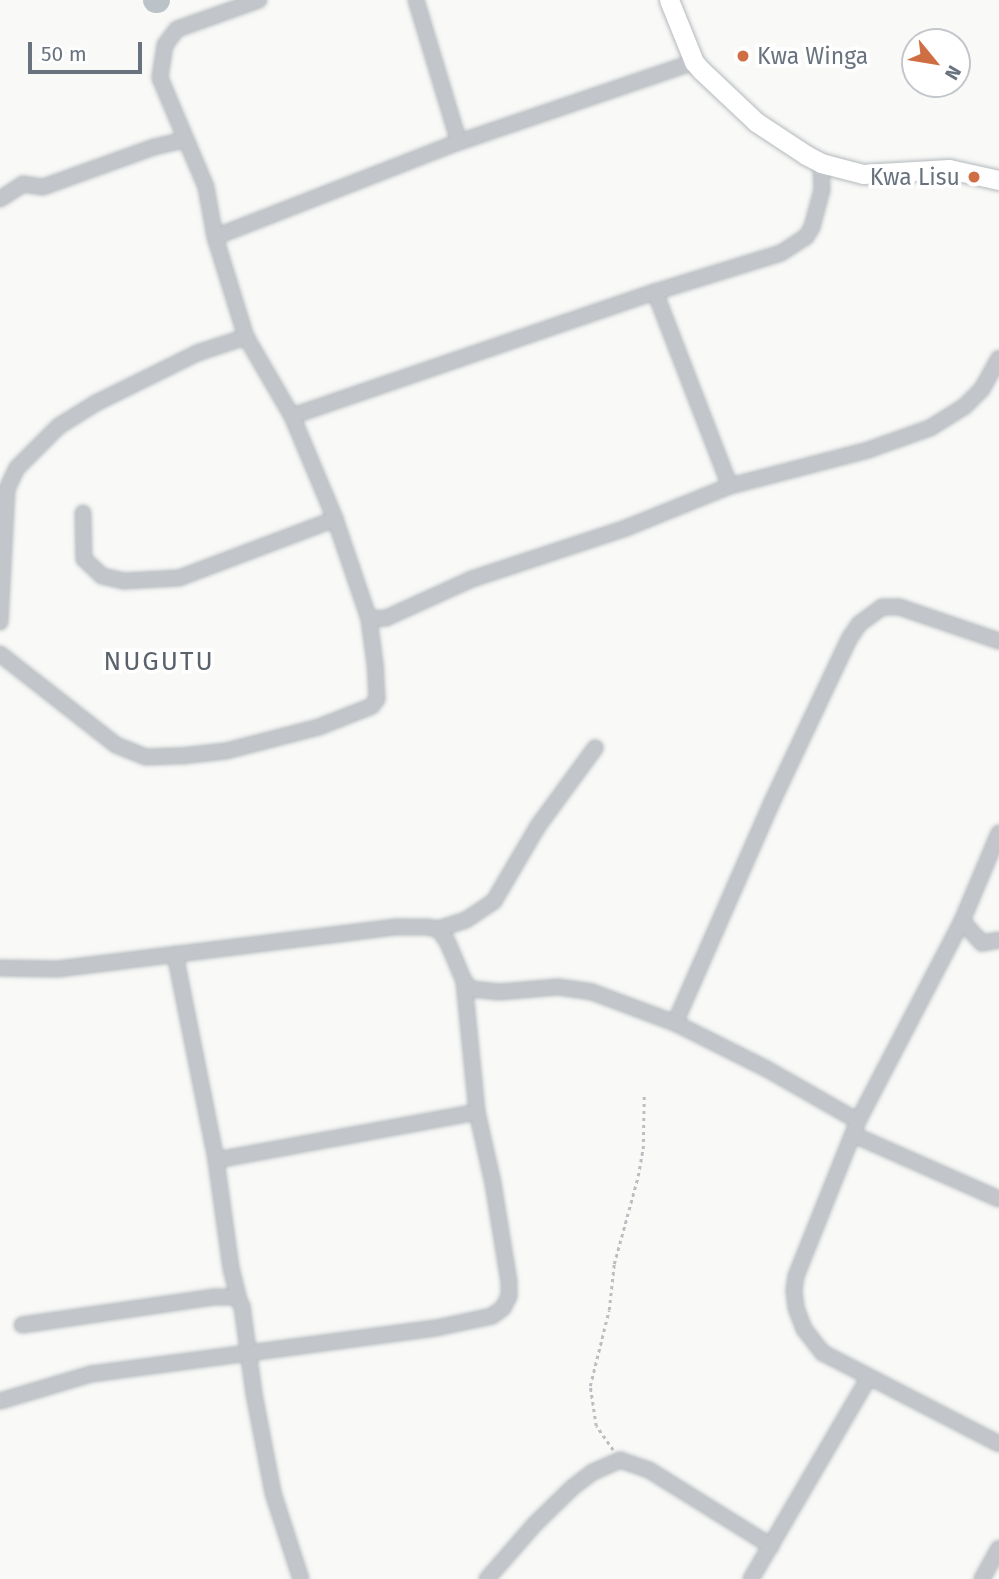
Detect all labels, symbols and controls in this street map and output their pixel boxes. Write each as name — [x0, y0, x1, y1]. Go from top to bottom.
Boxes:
scale bar — [32, 28, 145, 72]
north arrow — [901, 28, 971, 98]
text: 50 m — [41, 41, 87, 67]
place label: Kwa Winga — [757, 42, 868, 70]
marker: Kwa Winga — [735, 48, 751, 64]
text: N — [940, 62, 966, 84]
place label: Kwa Lisu — [870, 163, 960, 191]
marker: Kwa Lisu — [966, 169, 982, 185]
district label: NUGUTU — [104, 646, 214, 678]

